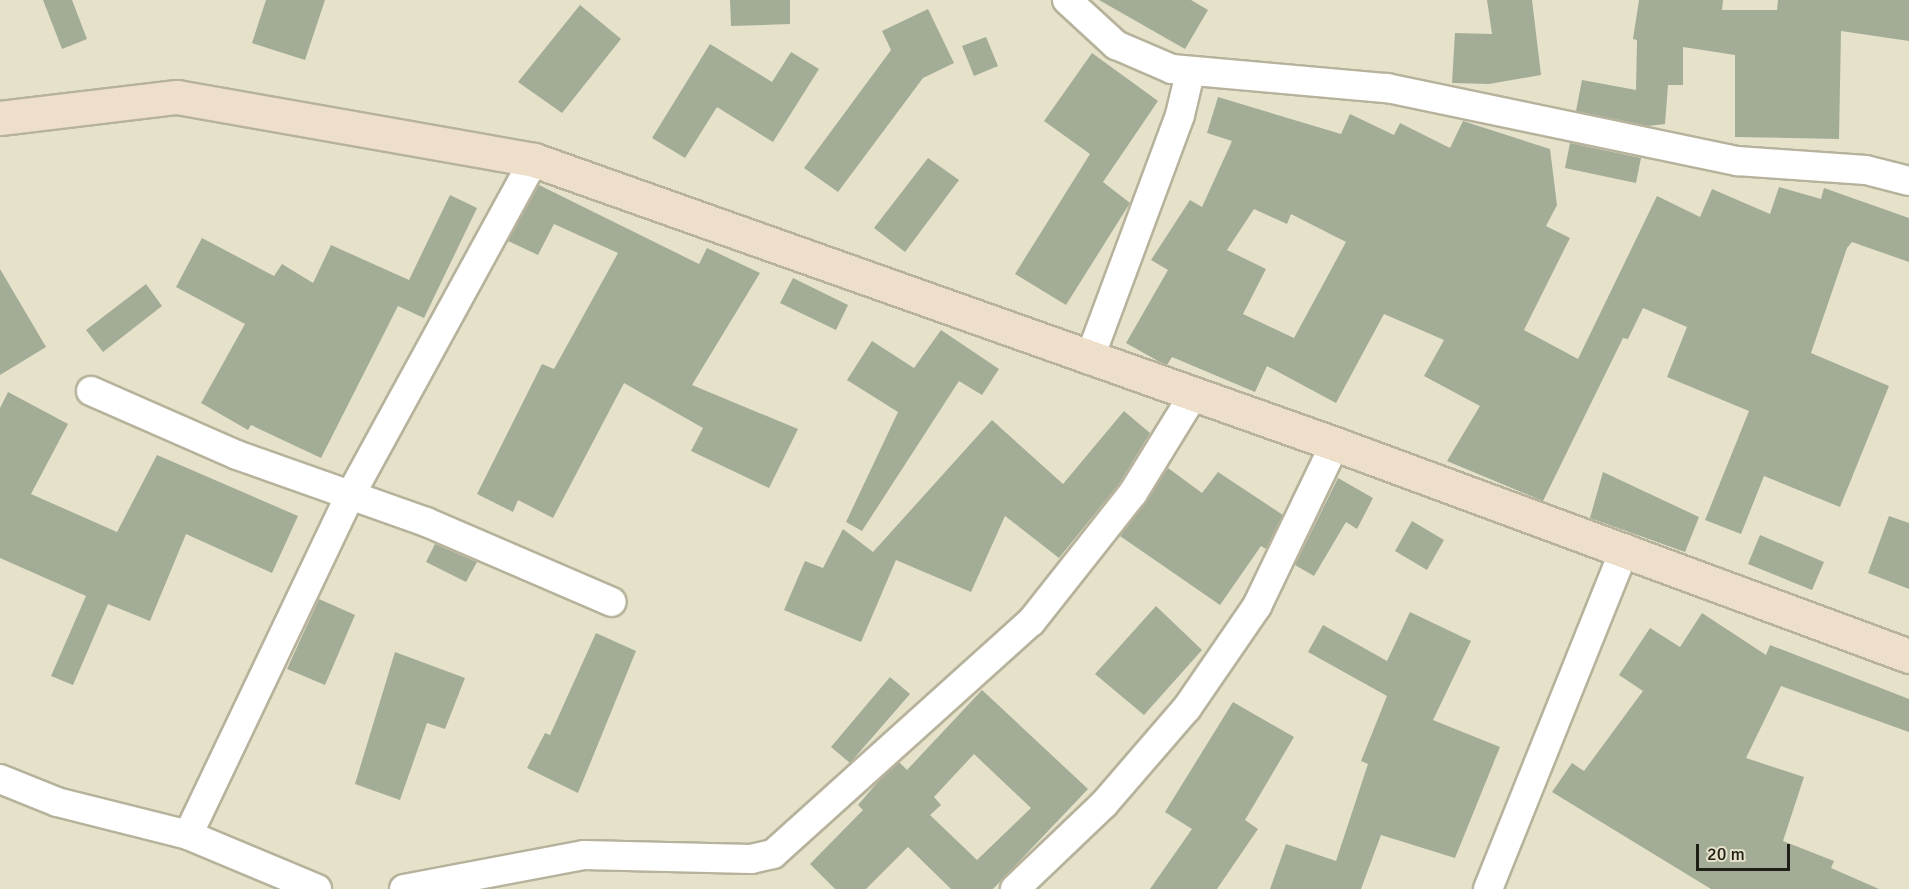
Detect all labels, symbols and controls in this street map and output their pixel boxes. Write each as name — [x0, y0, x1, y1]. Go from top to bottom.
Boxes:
scale bar — [1699, 832, 1794, 870]
text: 20 m — [1707, 843, 1745, 865]

